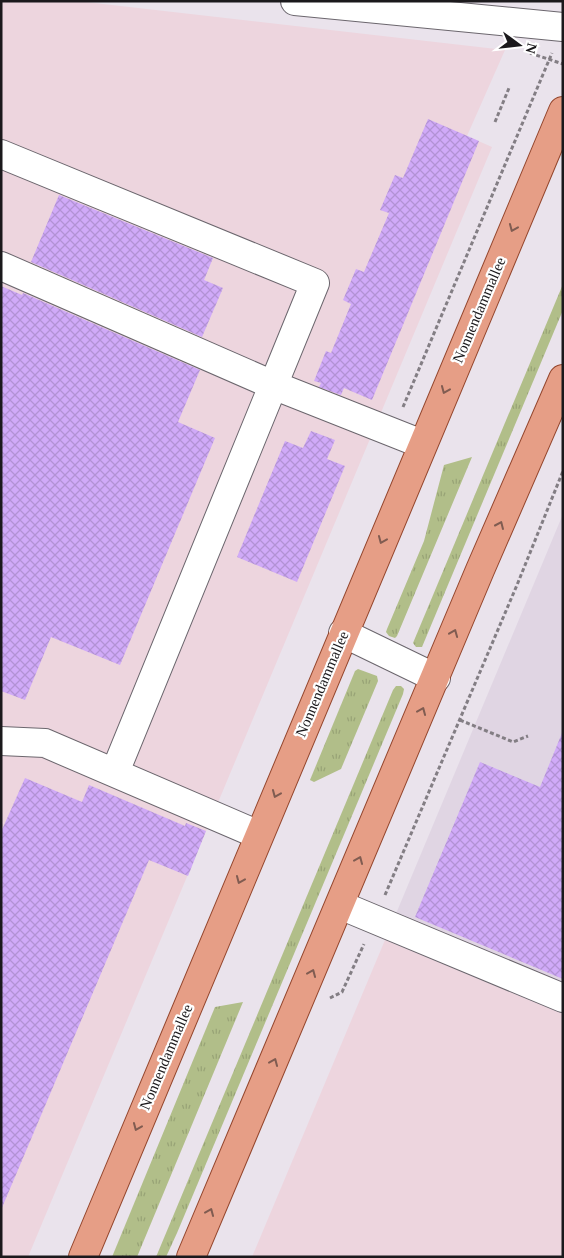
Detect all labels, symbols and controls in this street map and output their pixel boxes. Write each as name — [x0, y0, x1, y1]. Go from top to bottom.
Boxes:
north arrow — [494, 20, 544, 70]
text: N — [523, 41, 540, 55]
one-way arrow — [509, 224, 519, 232]
street label: Nonnendammallee — [450, 254, 509, 365]
one-way arrow — [441, 385, 451, 394]
one-way arrow — [493, 521, 504, 530]
one-way arrow — [378, 535, 389, 544]
street label: Nonnendammallee — [293, 628, 352, 739]
one-way arrow — [449, 629, 459, 637]
one-way arrow — [416, 707, 426, 716]
one-way arrow — [271, 789, 282, 798]
one-way arrow — [353, 856, 363, 865]
one-way arrow — [236, 875, 246, 884]
one-way arrow — [305, 969, 316, 978]
street label: Nonnendammallee — [137, 1001, 196, 1112]
one-way arrow — [267, 1058, 278, 1067]
one-way arrow — [133, 1122, 143, 1130]
one-way arrow — [204, 1208, 215, 1217]

